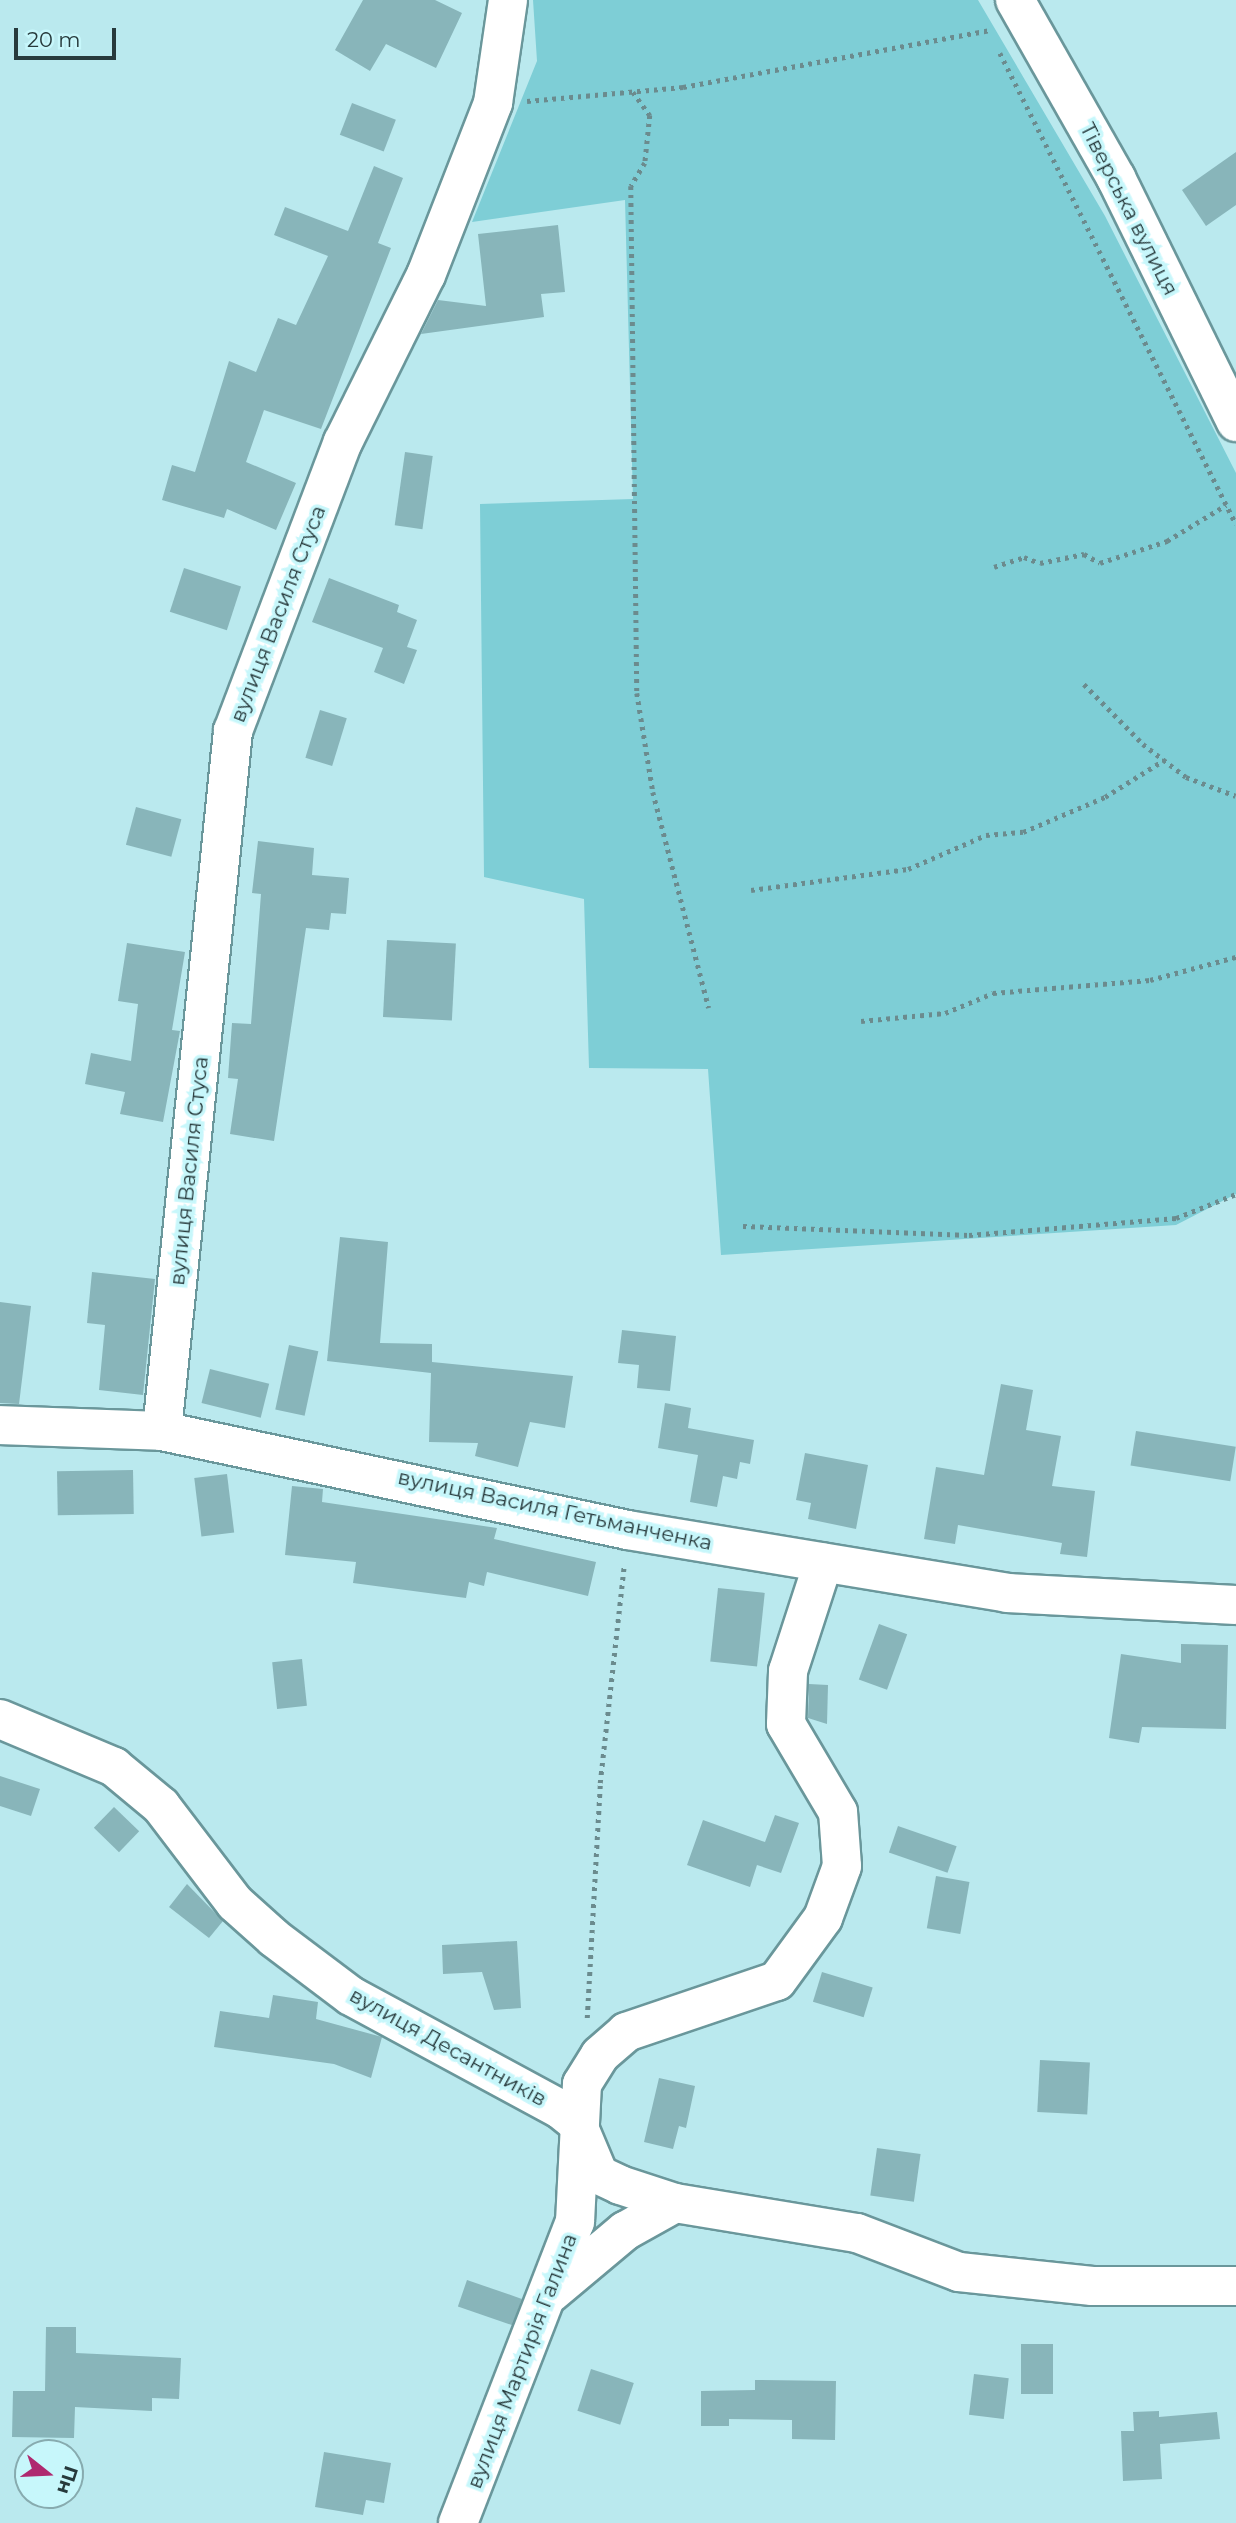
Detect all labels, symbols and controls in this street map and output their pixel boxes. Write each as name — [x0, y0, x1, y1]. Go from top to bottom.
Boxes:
scale bar — [18, 14, 119, 58]
text: 20 m — [27, 27, 81, 52]
street label: Тіверська вулиця — [1075, 119, 1183, 299]
street label: вулиця Василя Стуса — [225, 502, 331, 726]
street label: вулиця Василя Стуса — [164, 1055, 214, 1287]
street label: вулиця Василя Гетьманченка — [395, 1464, 715, 1556]
street label: вулиця Десантників — [345, 1982, 551, 2112]
street label: вулиця Мартирія Галина — [462, 2230, 582, 2492]
north arrow — [14, 2439, 84, 2509]
text: Пн — [52, 2463, 83, 2497]

